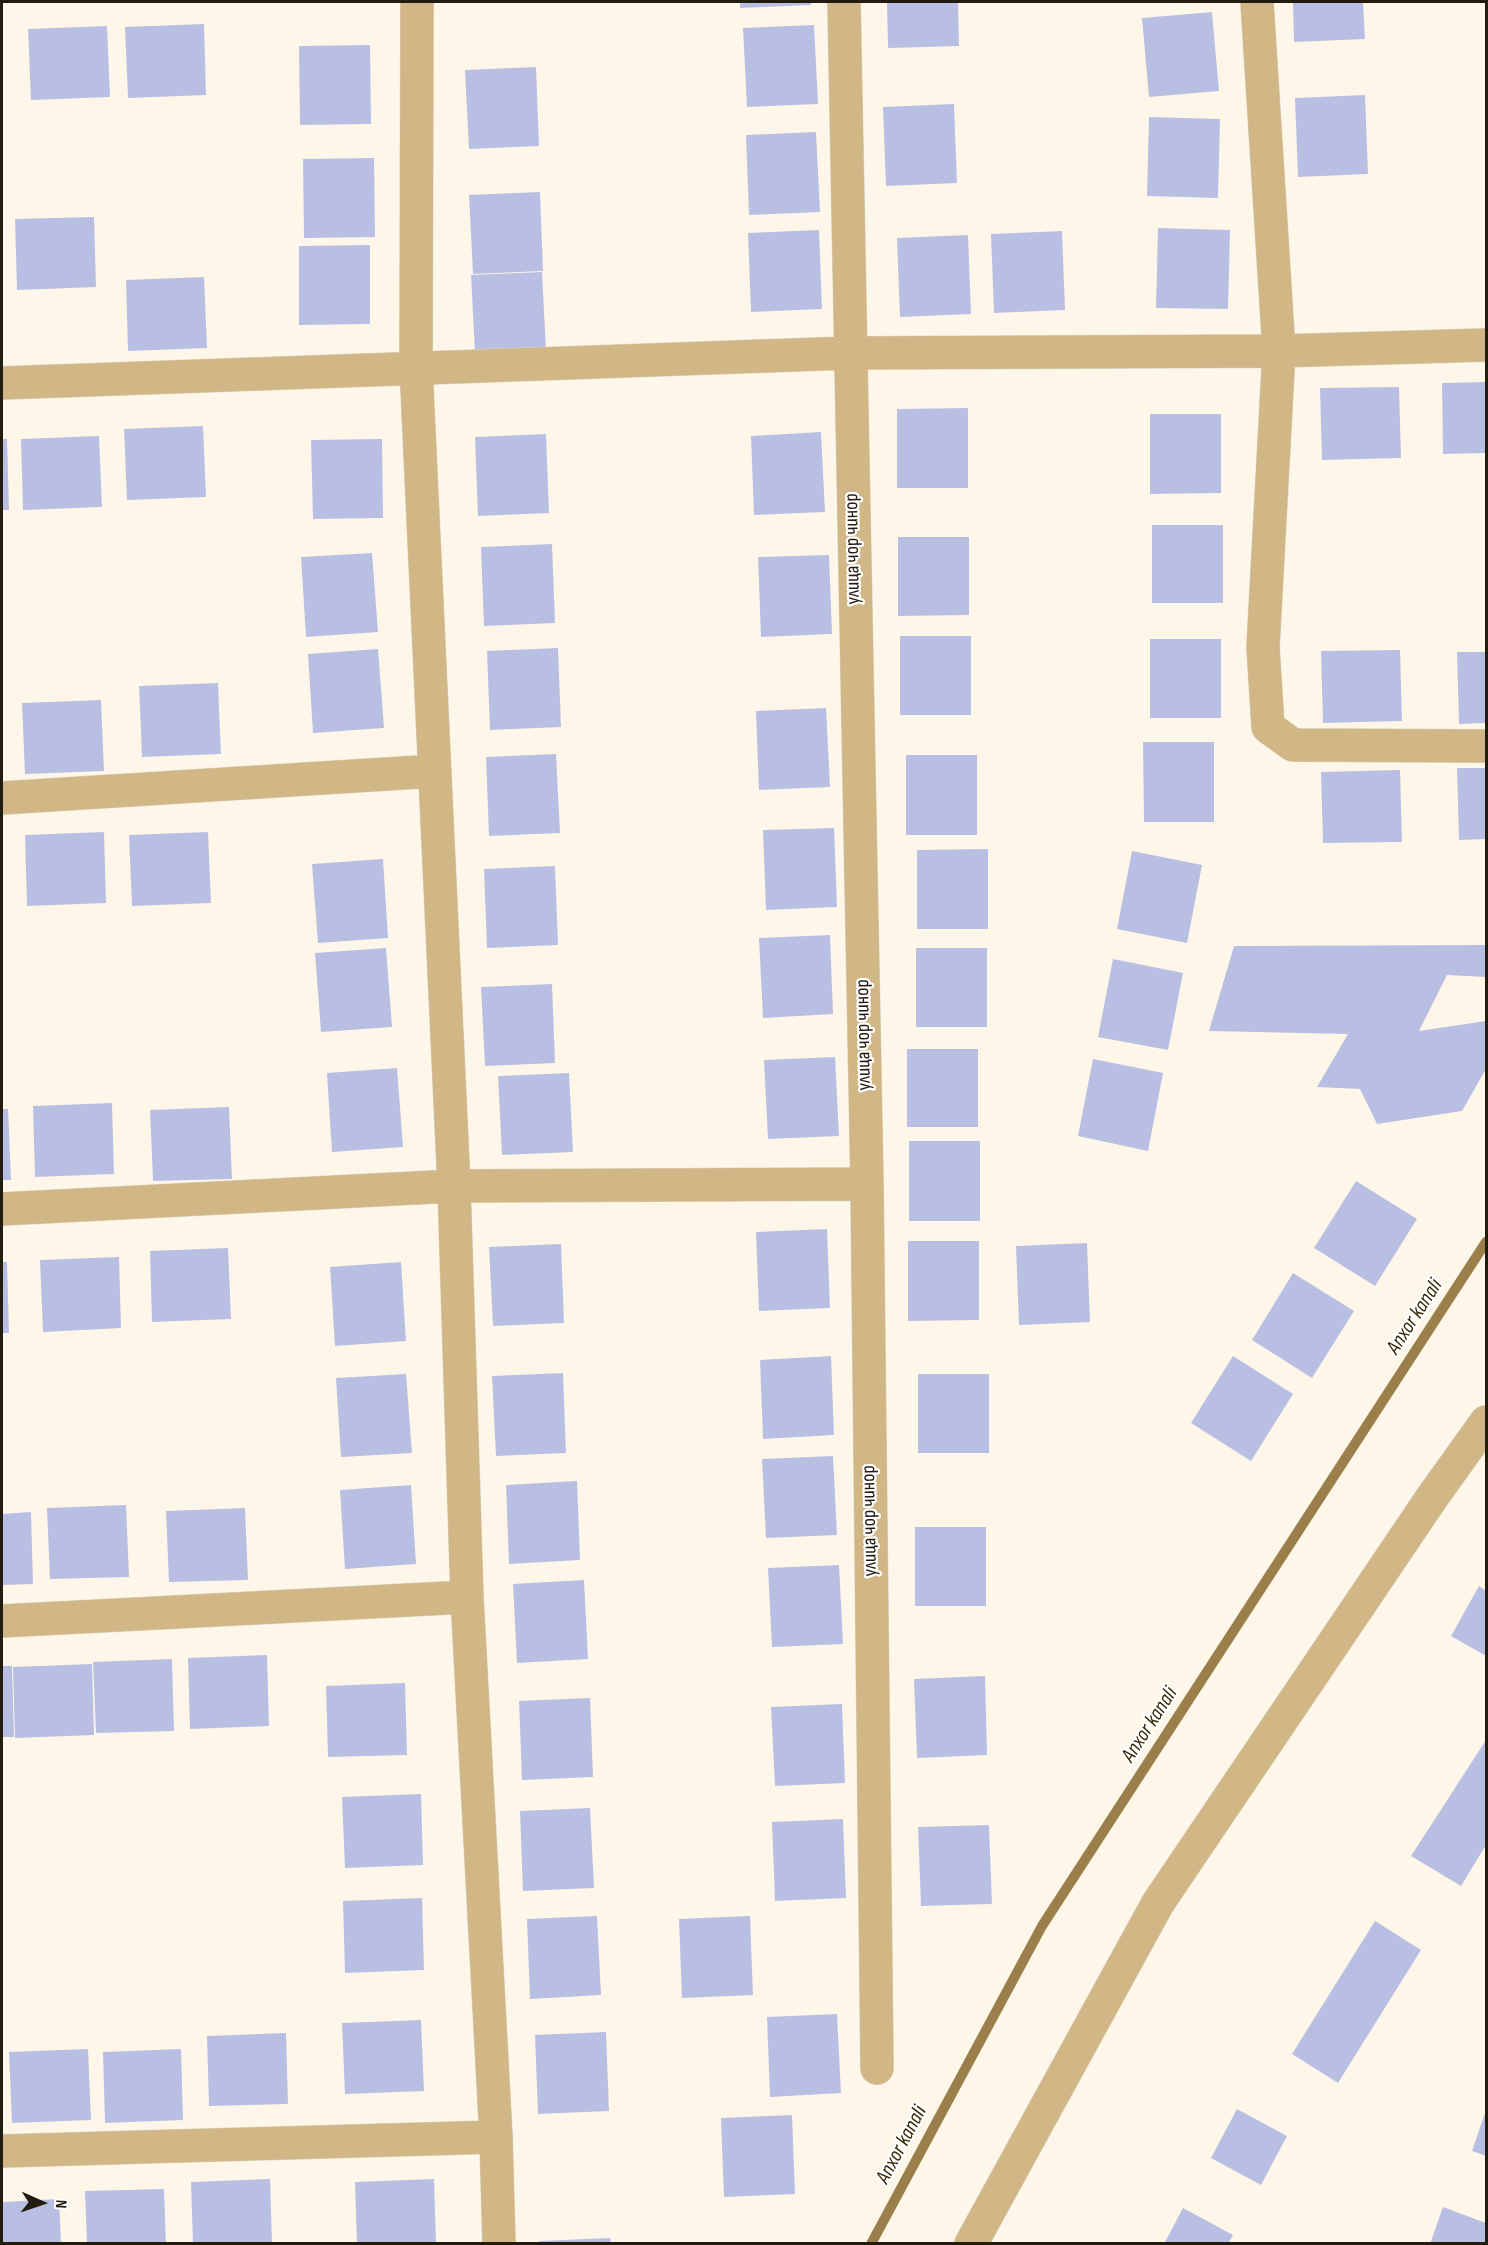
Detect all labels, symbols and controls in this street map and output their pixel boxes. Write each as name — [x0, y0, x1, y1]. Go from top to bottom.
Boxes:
street label: улица чор чинор — [840, 493, 866, 605]
street label: улица чор чинор — [851, 979, 877, 1091]
water label: Anxor kanali — [1381, 1275, 1449, 1359]
street label: улица чор чинор — [857, 1465, 883, 1577]
water label: Anxor kanali — [1116, 1683, 1184, 1767]
water label: Anxor kanali — [871, 2102, 933, 2188]
north arrow — [12, 2173, 72, 2233]
text: N — [51, 2199, 70, 2209]

